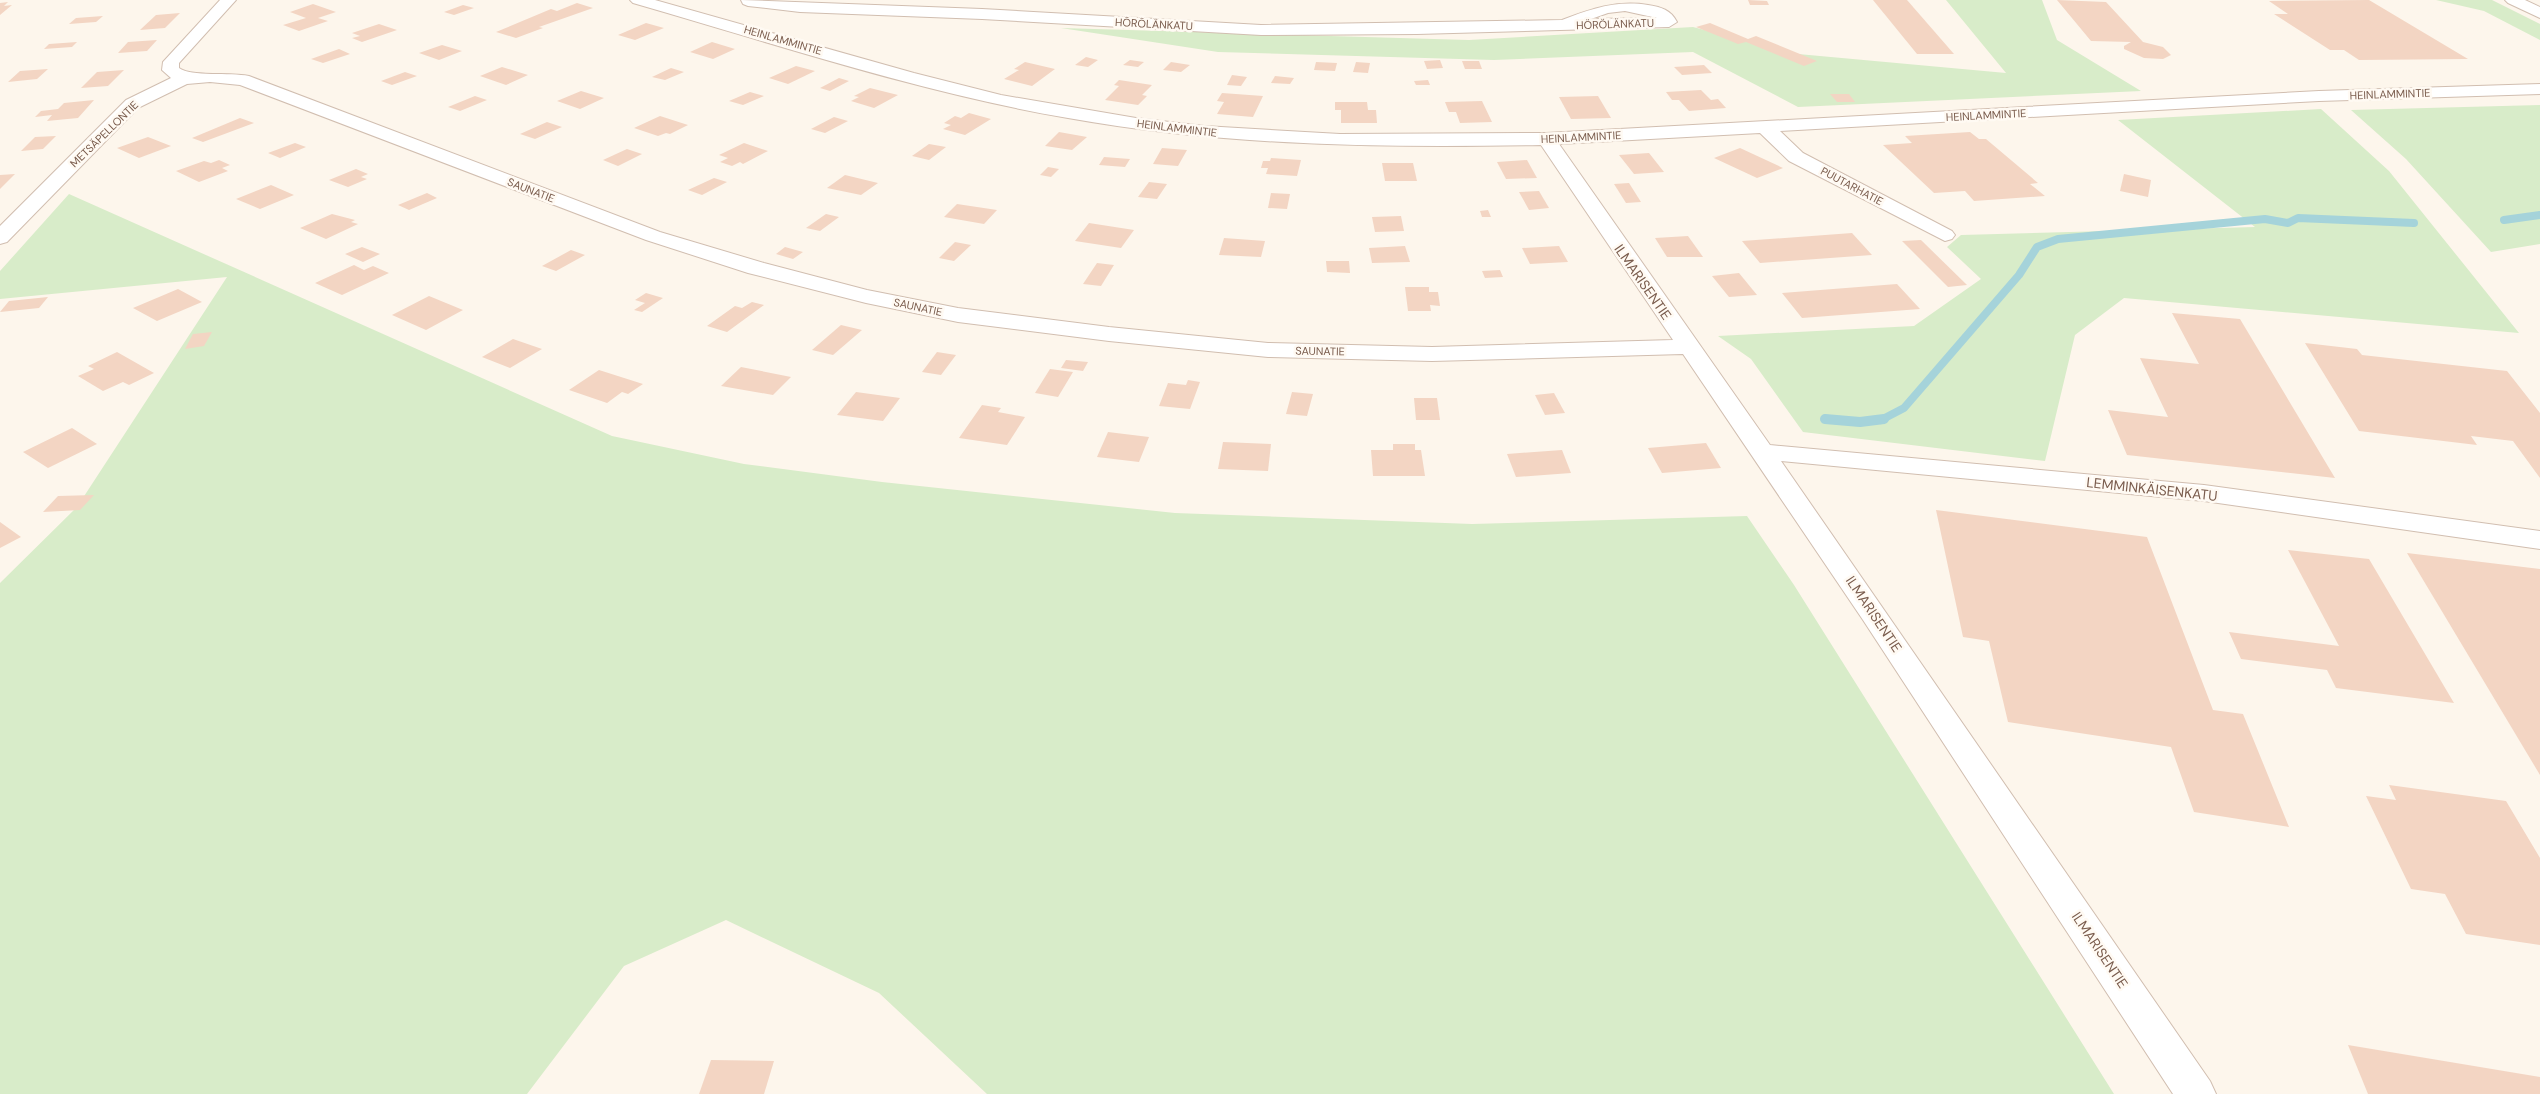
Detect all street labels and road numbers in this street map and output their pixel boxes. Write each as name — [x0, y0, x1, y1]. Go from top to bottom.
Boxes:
street label: HÖRÖLÄNKATU — [1115, 15, 1193, 33]
street label: HÖRÖLÄNKATU — [1576, 16, 1654, 32]
street label: HEINLAMMINTIE — [742, 22, 824, 58]
street label: HEINLAMMINTIE — [2349, 86, 2431, 102]
street label: METSÄPELLONTIE — [67, 98, 141, 170]
street label: HEINLAMMINTIE — [1945, 106, 2027, 124]
street label: HEINLAMMINTIE — [1136, 116, 1218, 140]
street label: HEINLAMMINTIE — [1540, 128, 1622, 146]
street label: PUUTARHATIE — [1818, 164, 1886, 208]
street label: SAUNATIE — [505, 175, 557, 205]
street label: ILMARISENTIE — [1610, 241, 1676, 323]
street label: SAUNATIE — [892, 295, 944, 319]
street label: SAUNATIE — [1295, 344, 1345, 358]
street label: LEMMINKÄISENKATU — [2086, 473, 2218, 505]
street label: ILMARISENTIE — [1842, 572, 1906, 656]
street label: ILMARISENTIE — [2068, 908, 2132, 992]

